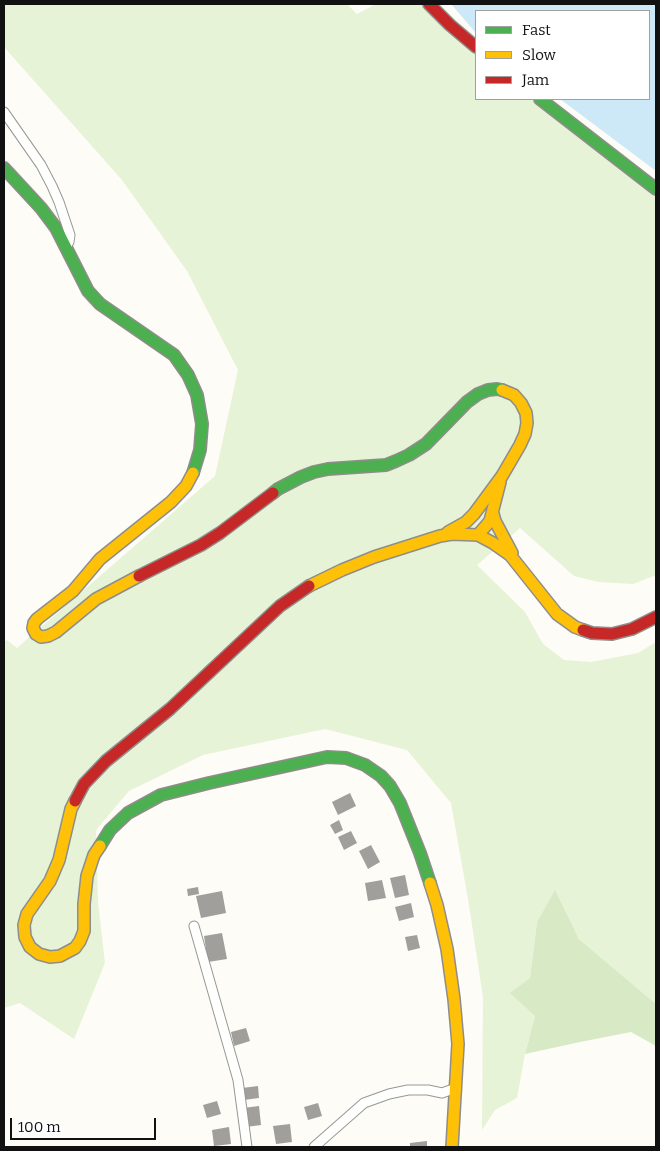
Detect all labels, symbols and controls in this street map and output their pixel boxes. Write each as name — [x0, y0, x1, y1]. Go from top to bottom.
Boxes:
legend — [475, 10, 650, 100]
text: Fast — [522, 21, 551, 39]
text: Slow — [522, 46, 556, 64]
text: Jam — [522, 71, 549, 89]
scale bar — [12, 1108, 159, 1140]
text: 100 m — [18, 1118, 61, 1136]

